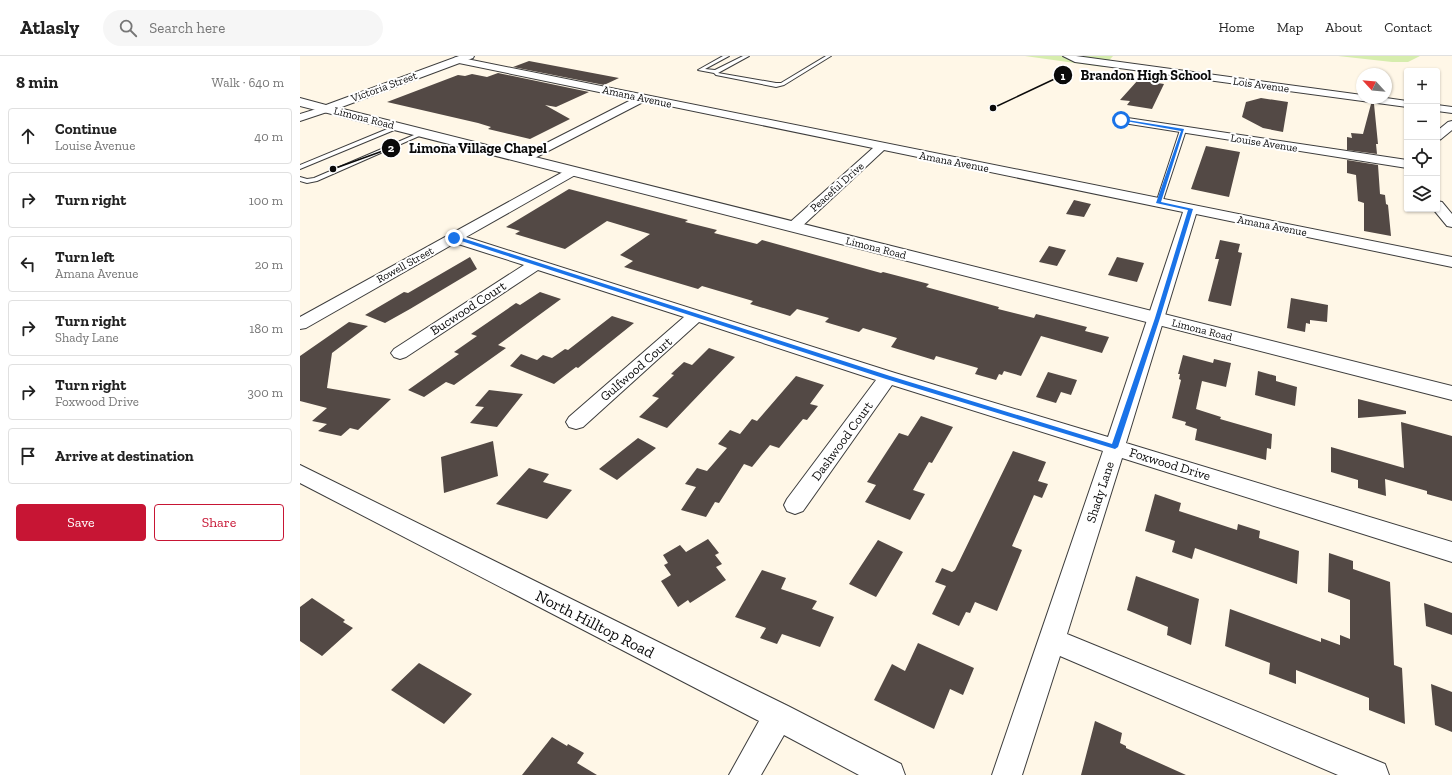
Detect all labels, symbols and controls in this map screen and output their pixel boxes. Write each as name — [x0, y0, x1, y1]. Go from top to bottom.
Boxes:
search box — [103, 10, 383, 46]
text: Atlasly — [20, 16, 79, 39]
icon: search — [117, 17, 139, 39]
text: Search here — [149, 19, 225, 37]
text: Home — [1219, 19, 1255, 36]
text: Map — [1277, 19, 1303, 36]
text: About — [1325, 19, 1362, 36]
text: Contact — [1384, 19, 1432, 36]
callout: Brandon High School — [1053, 62, 1220, 88]
text: Brandon High School — [1080, 67, 1212, 84]
north arrow — [1356, 68, 1392, 104]
map controls — [1404, 68, 1440, 212]
button: + — [1404, 68, 1440, 104]
street label: Victoria Street — [348, 69, 420, 105]
text: 1 — [1061, 69, 1066, 83]
text: 8 min — [16, 72, 58, 92]
text: Walk · 640 m — [212, 75, 284, 90]
street label: Lois Avenue — [1232, 75, 1290, 95]
street label: Amana Avenue — [601, 83, 673, 111]
street label: Limona Road — [332, 104, 396, 132]
button: − — [1404, 104, 1440, 140]
route start — [1112, 111, 1130, 129]
text: Continue — [55, 120, 117, 138]
icon: ahead — [17, 125, 39, 147]
text: 40 m — [254, 129, 283, 144]
street label: Louise Avenue — [1229, 131, 1299, 155]
callout: Limona Village Chapel — [381, 135, 556, 161]
text: Louise Avenue — [55, 138, 135, 153]
text: Limona Village Chapel — [409, 140, 547, 157]
button: locate — [1404, 140, 1440, 176]
text: 2 — [388, 141, 395, 155]
street label: Amana Avenue — [918, 149, 990, 175]
street label: Peaceful Drive — [807, 159, 867, 215]
button: layers — [1404, 176, 1440, 212]
icon: right — [17, 189, 39, 211]
text: Turn right — [55, 191, 126, 209]
text: 100 m — [249, 193, 283, 208]
street label: Amana Avenue — [1236, 213, 1308, 239]
route end — [445, 229, 463, 247]
street label: Limona Road — [844, 234, 908, 262]
street label: Rowell Street — [374, 244, 437, 286]
text: Turn left — [55, 248, 115, 266]
icon: left — [17, 253, 39, 275]
text: 20 m — [255, 257, 283, 272]
text: Amana Avenue — [55, 266, 138, 281]
street label: Bucwood Court — [427, 278, 509, 338]
text: Turn right — [55, 312, 126, 330]
street label: Limona Road — [1170, 316, 1234, 344]
icon: right — [17, 317, 39, 339]
text: 180 m — [249, 321, 283, 336]
text: Shady Lane — [55, 330, 119, 345]
street label: Gulfwood Court — [597, 334, 675, 404]
text: Turn right — [55, 376, 126, 394]
icon: right — [17, 381, 39, 403]
text: 300 m — [247, 385, 283, 400]
text: Foxwood Drive — [55, 394, 139, 409]
street label: Dashwood Court — [808, 398, 876, 483]
icon: arrive — [17, 445, 39, 467]
street label: Foxwood Drive — [1128, 445, 1212, 483]
text: Arrive at destination — [55, 447, 194, 465]
street label: Shady Lane — [1083, 459, 1117, 525]
button: Save — [16, 504, 146, 541]
button: Share — [154, 504, 284, 541]
street label: North Hilltop Road — [532, 586, 658, 662]

